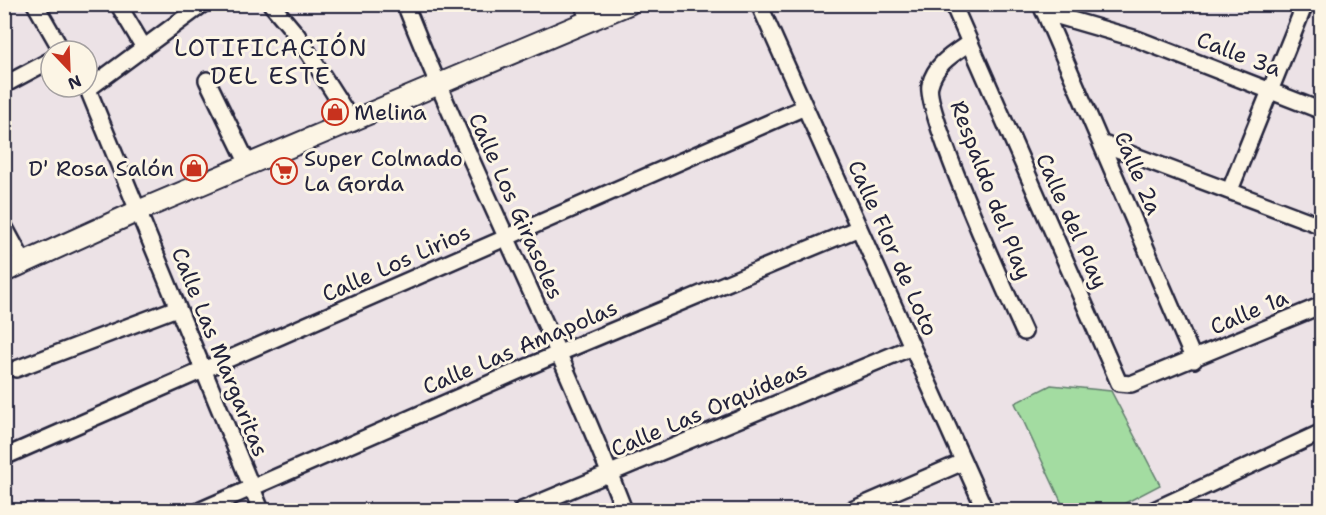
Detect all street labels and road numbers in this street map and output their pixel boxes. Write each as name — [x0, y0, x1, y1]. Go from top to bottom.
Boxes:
street label: Calle 3a — [1193, 25, 1286, 83]
street label: Respaldo del Play — [943, 96, 1039, 284]
street label: Calle Los Girasoles — [462, 108, 570, 304]
street label: Calle 2a — [1107, 127, 1169, 219]
street label: Calle del Play — [1029, 149, 1115, 293]
street label: Calle Flor de Loto — [841, 155, 945, 341]
street label: Calle Los Lirios — [317, 217, 475, 309]
street label: Calle Las Margaritas — [165, 243, 275, 461]
street label: Calle 1a — [1206, 283, 1293, 341]
street label: Calle Las Amapolas — [418, 293, 622, 401]
street label: Calle Las Orquídeas — [607, 355, 811, 463]

